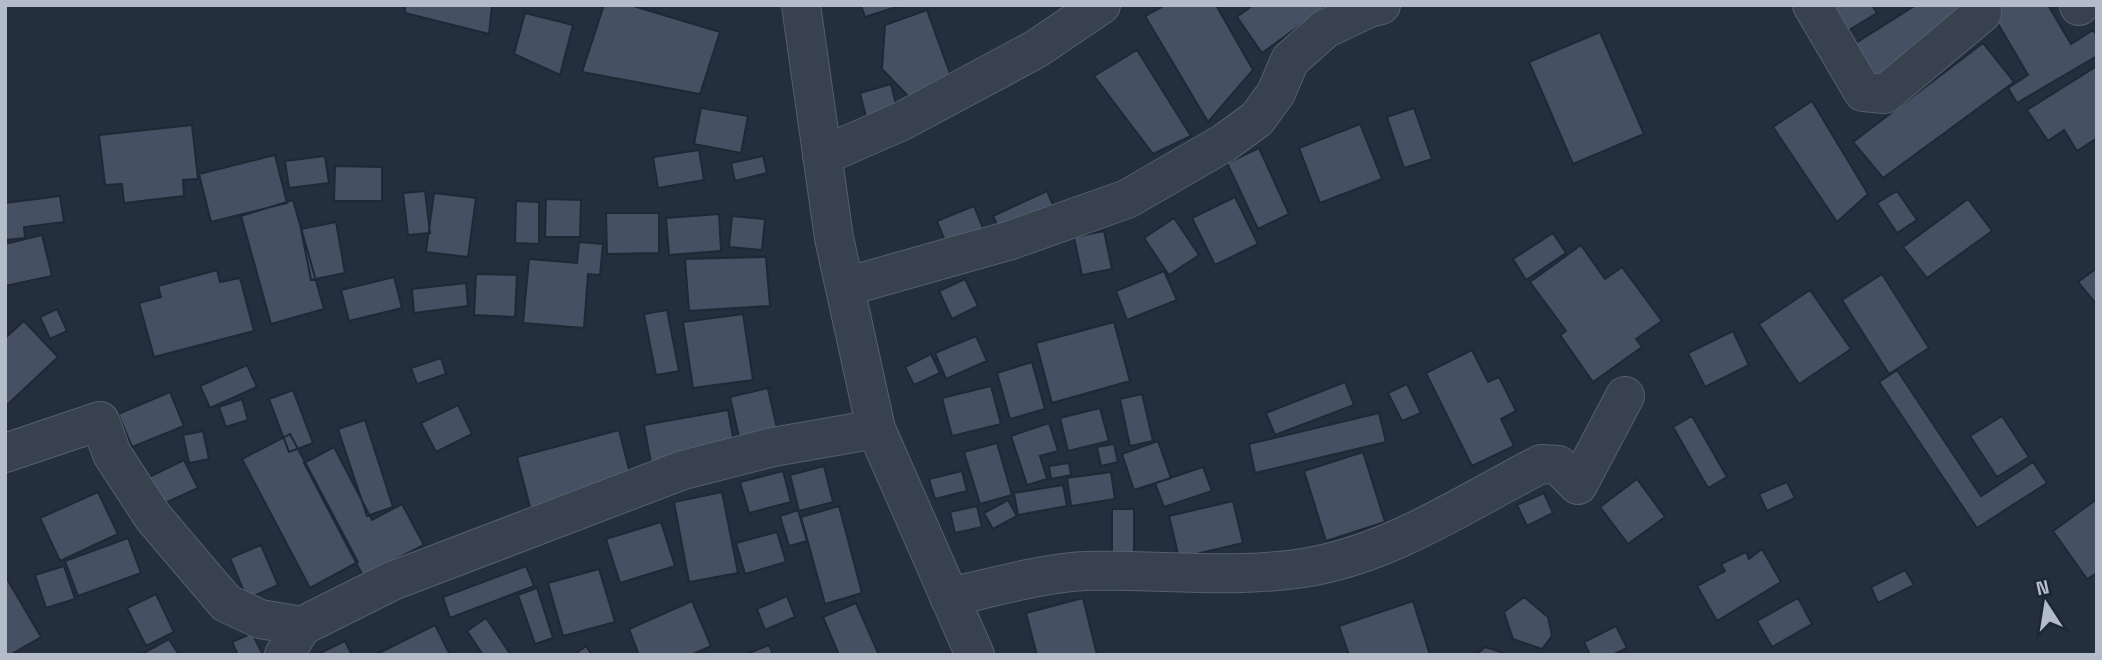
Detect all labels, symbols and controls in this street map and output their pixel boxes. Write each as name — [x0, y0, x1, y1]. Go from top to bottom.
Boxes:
north arrow — [2011, 569, 2081, 639]
text: N — [2034, 574, 2051, 601]

